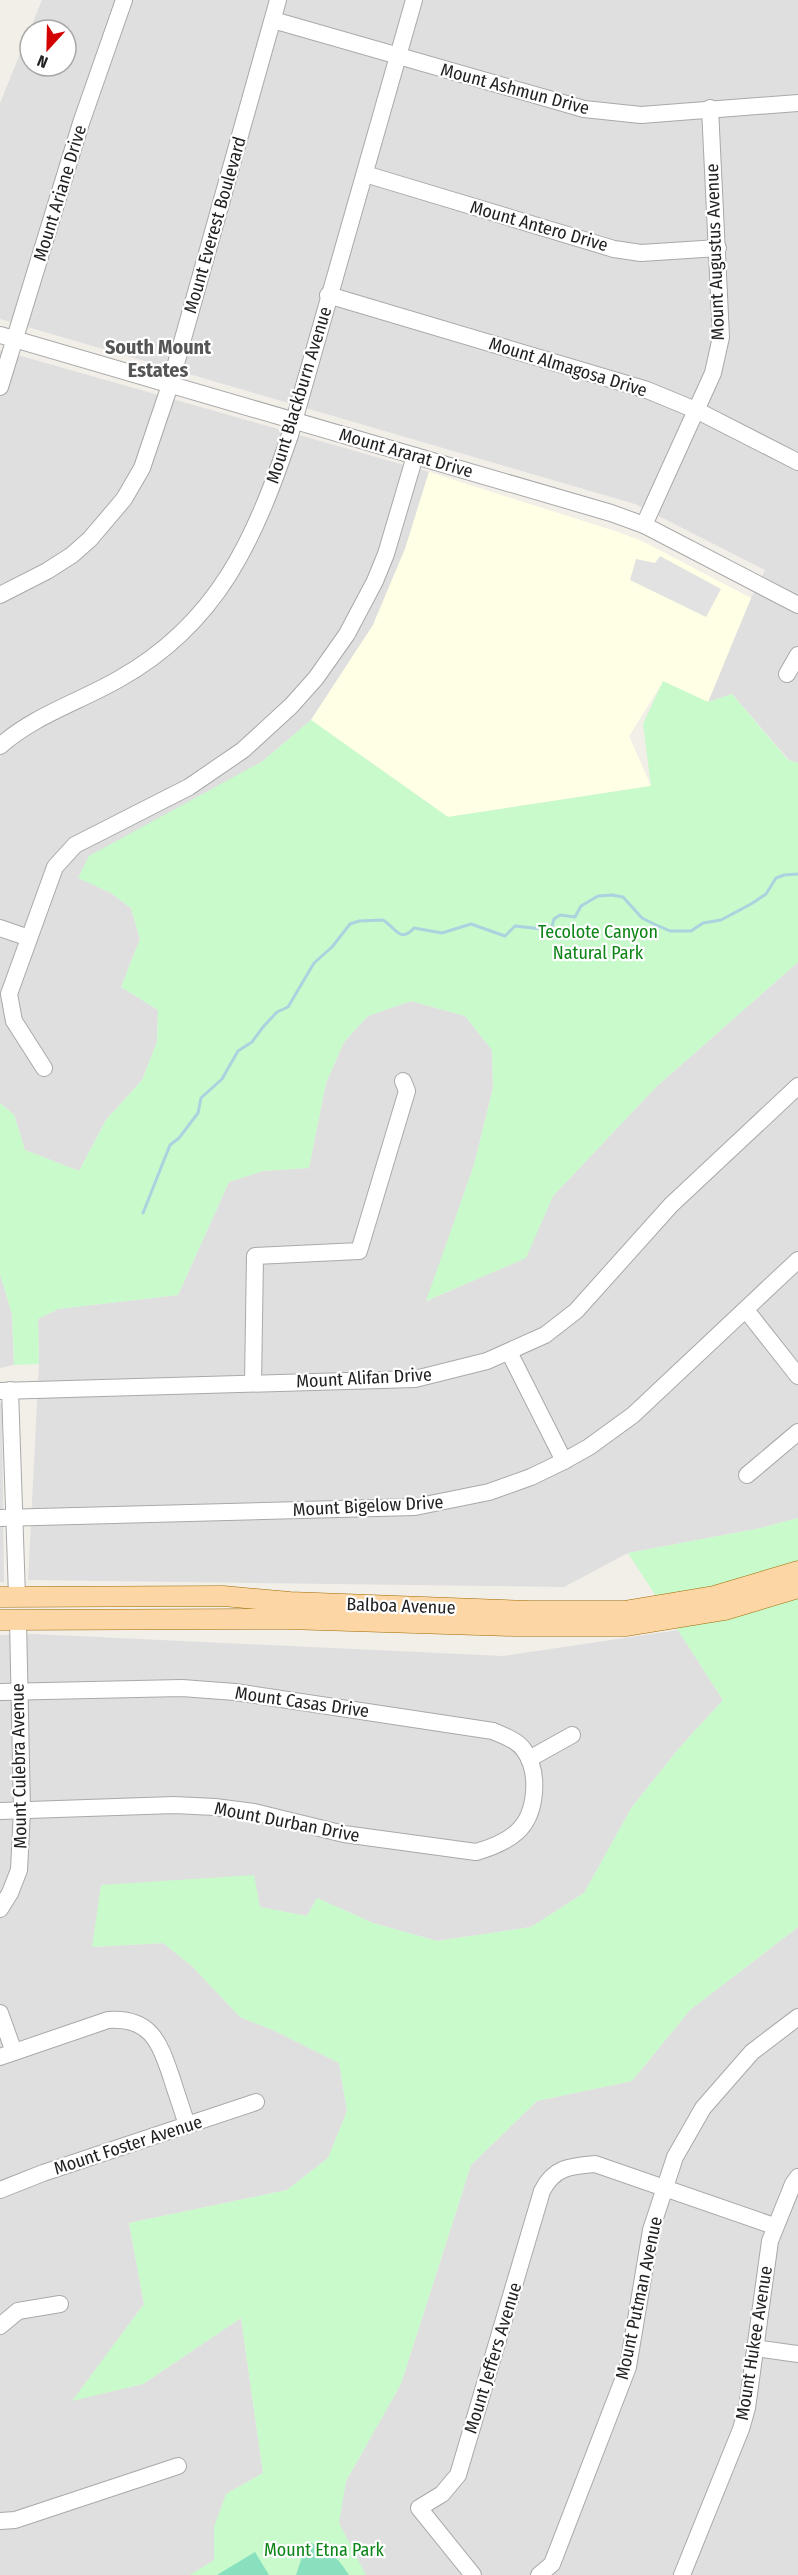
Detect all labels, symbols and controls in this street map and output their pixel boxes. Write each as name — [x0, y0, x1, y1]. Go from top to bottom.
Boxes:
north arrow — [18, 18, 78, 78]
text: N — [35, 51, 51, 72]
street label: Mount Ashmun Drive — [438, 59, 592, 119]
street label: Mount Ariane Drive — [29, 122, 91, 264]
street label: Mount Everest Boulevard — [179, 134, 251, 316]
street label: Mount Augustus Avenue — [701, 163, 729, 341]
street label: Mount Antero Drive — [468, 196, 611, 256]
street label: Mount Blackburn Avenue — [262, 304, 336, 486]
street label: Mount Almagosa Drive — [486, 332, 650, 402]
district label: South Mount Estates — [105, 335, 212, 382]
street label: Mount Ararat Drive — [337, 423, 475, 483]
park label: Tecolote Canyon Natural Park — [538, 921, 658, 964]
street label: Mount Alifan Drive — [296, 1363, 432, 1393]
street label: Mount Bigelow Drive — [292, 1491, 444, 1521]
street label: Balboa Avenue — [346, 1593, 456, 1619]
street label: Mount Casas Drive — [234, 1682, 371, 1722]
street label: Mount Culebra Avenue — [7, 1683, 31, 1849]
street label: Mount Durban Drive — [213, 1797, 362, 1847]
street label: Mount Foster Avenue — [51, 2111, 205, 2179]
street label: Mount Putman Avenue — [611, 2214, 667, 2381]
street label: Mount Hukee Avenue — [731, 2264, 777, 2422]
street label: Mount Jeffers Avenue — [460, 2280, 526, 2436]
park label: Mount Etna Park — [264, 2539, 385, 2561]

